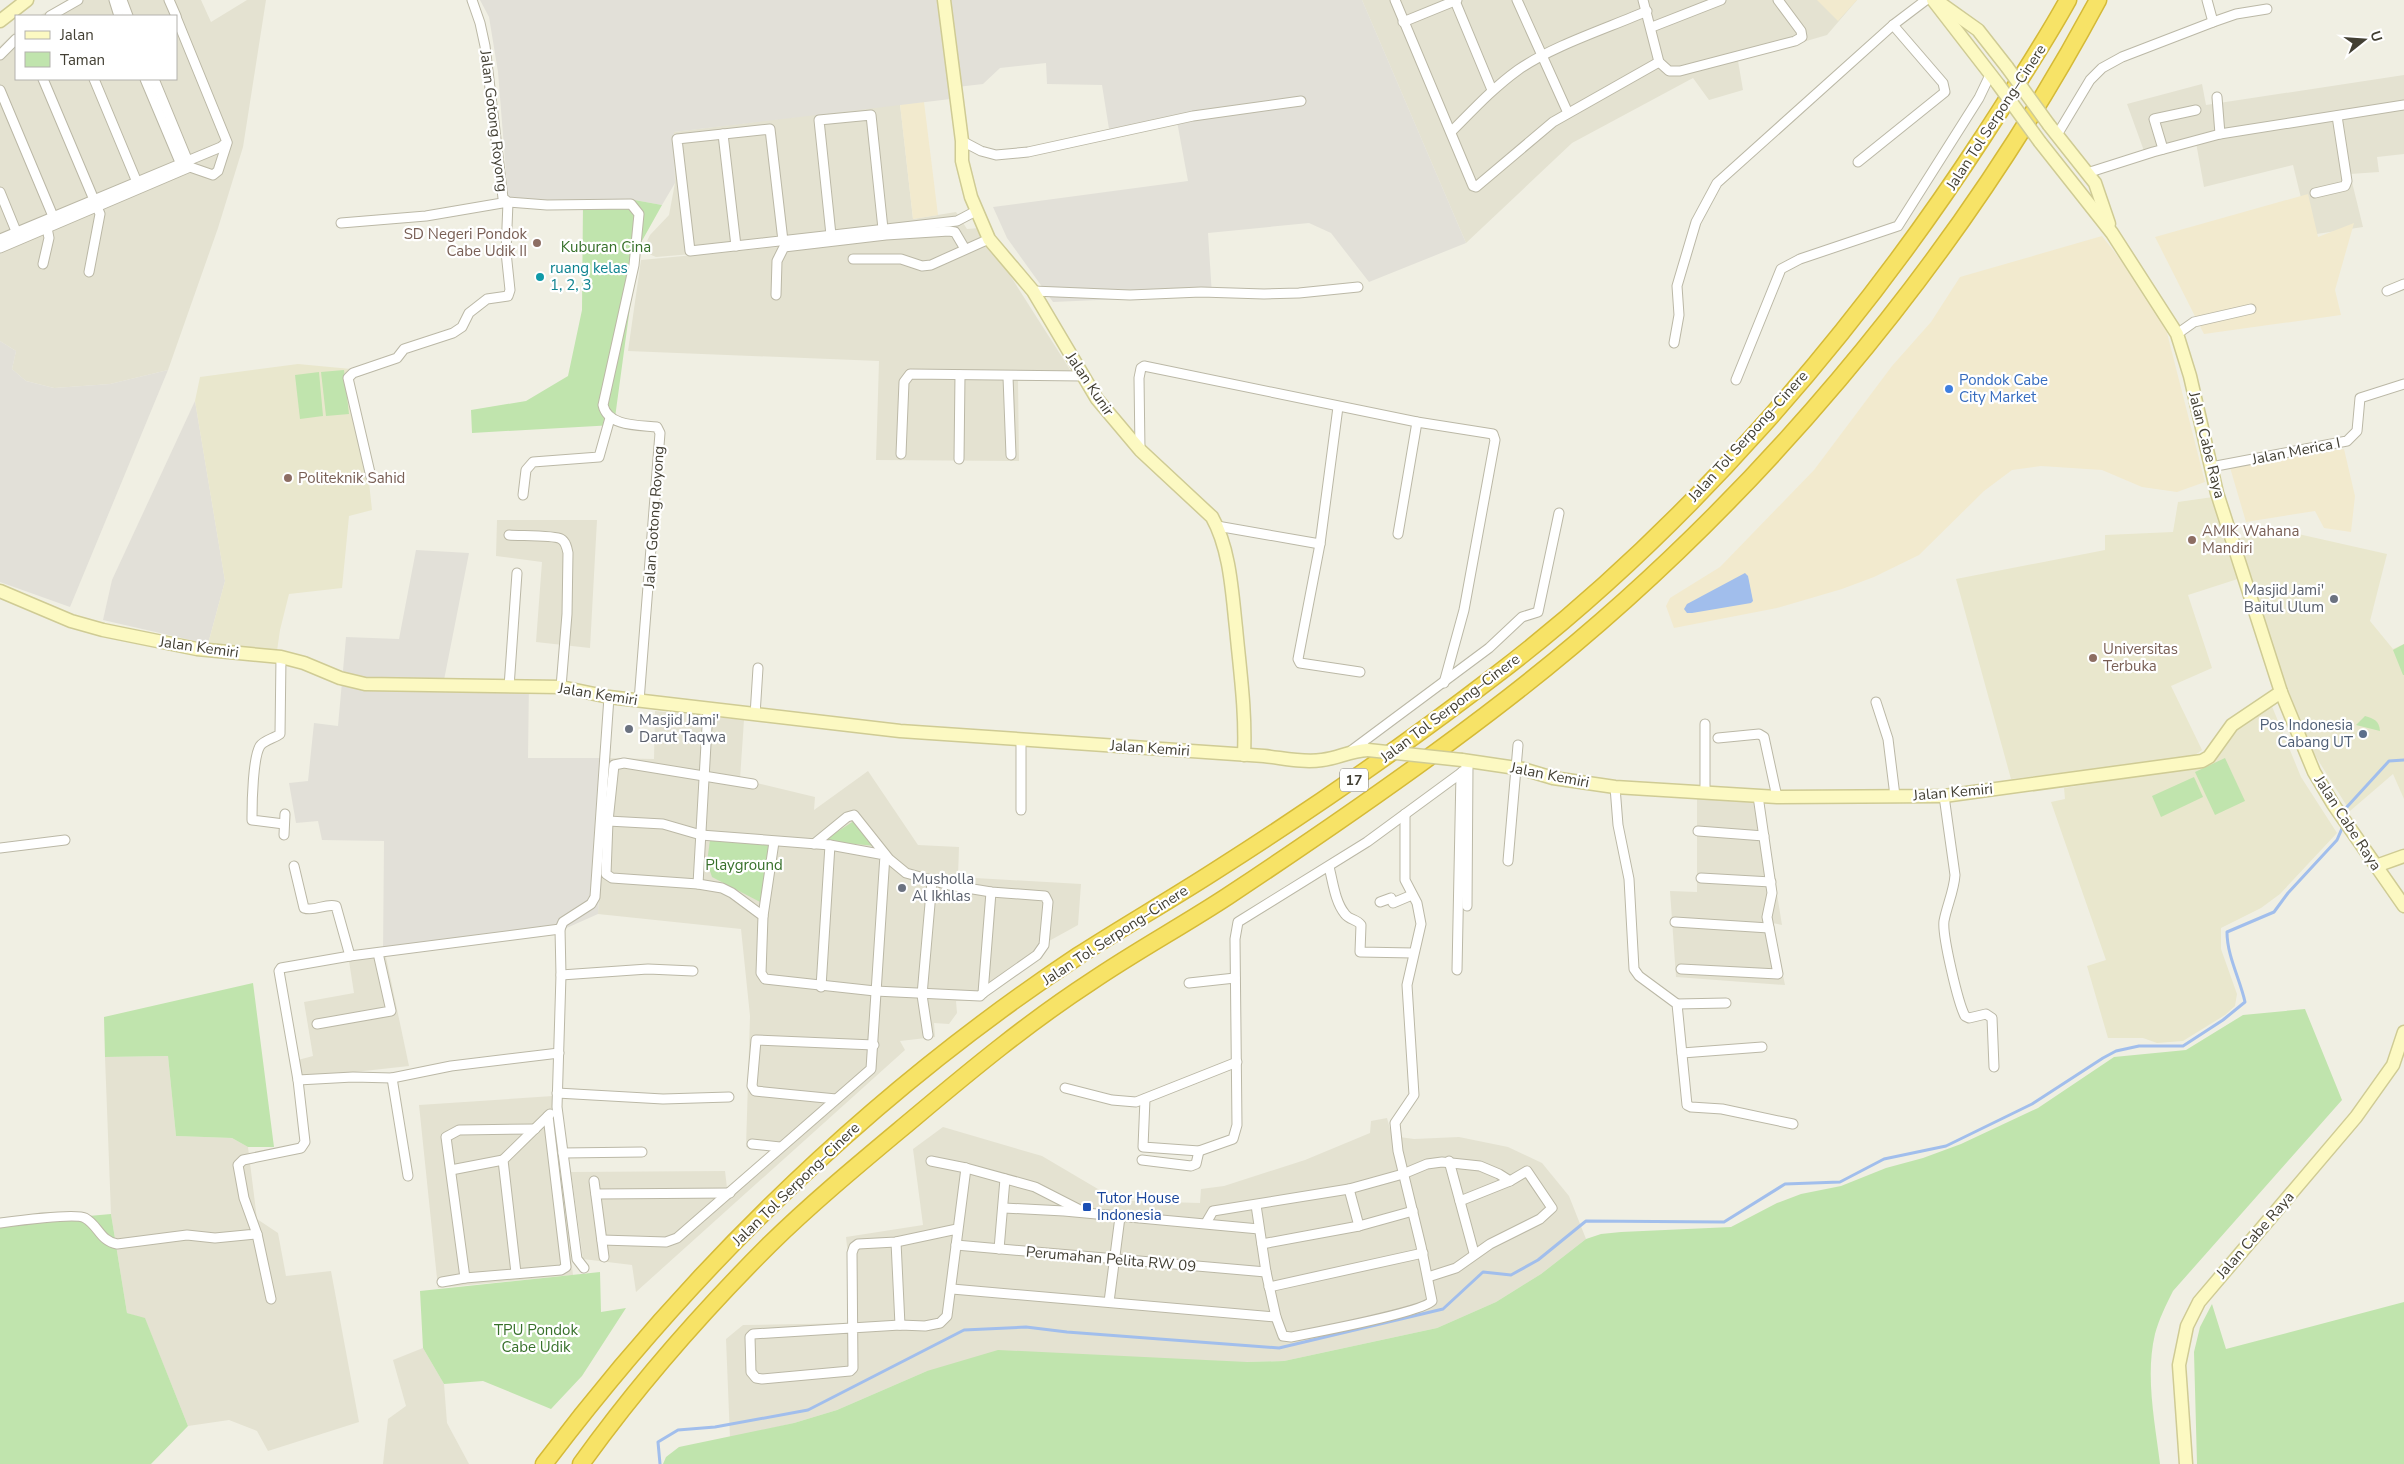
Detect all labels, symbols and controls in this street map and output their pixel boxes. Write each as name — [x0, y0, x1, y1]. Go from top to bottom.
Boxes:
legend — [15, 15, 178, 80]
north arrow — [2339, 15, 2389, 65]
text: Jalan — [59, 25, 94, 45]
text: U — [2365, 29, 2387, 44]
street label: Jalan Tol Serpong–Cinere — [1941, 40, 2051, 195]
street label: Jalan Gotong Royong — [475, 48, 513, 193]
text: Taman — [60, 50, 105, 70]
place label: SD Negeri Pondok Cabe Udik II — [404, 224, 527, 261]
marker: SD Negeri Pondok Cabe Udik II — [531, 237, 543, 249]
park label: Kuburan Cina — [561, 237, 651, 257]
place label: ruang kelas 1, 2, 3 — [550, 258, 628, 295]
marker: ruang kelas 1, 2, 3 — [534, 271, 546, 283]
street label: Jalan Kunir — [1061, 347, 1119, 420]
street label: Jalan Tol Serpong–Cinere — [1683, 366, 1812, 507]
place label: Pondok Cabe City Market — [1959, 370, 2048, 407]
marker: Pondok Cabe City Market — [1943, 383, 1955, 395]
street label: Jalan Cabe Raya — [2184, 389, 2230, 500]
street label: Jalan Merica I — [2249, 433, 2342, 470]
street label: Jalan Gotong Royong — [639, 445, 669, 590]
place label: Politeknik Sahid — [298, 468, 405, 488]
marker: Politeknik Sahid — [282, 472, 294, 484]
place label: AMIK Wahana Mandiri — [2202, 521, 2299, 558]
marker: AMIK Wahana Mandiri — [2186, 534, 2198, 546]
place label: Masjid Jami' Baitul Ulum — [2244, 580, 2324, 617]
marker: Masjid Jami' Baitul Ulum — [2328, 593, 2340, 605]
street label: Jalan Kemiri — [157, 631, 240, 662]
place label: Universitas Terbuka — [2103, 639, 2178, 676]
street label: Jalan Tol Serpong–Cinere — [1375, 649, 1524, 768]
marker: Universitas Terbuka — [2087, 652, 2099, 664]
street label: Jalan Kemiri — [556, 678, 639, 710]
place label: Masjid Jami' Darut Taqwa — [639, 710, 726, 747]
place label: Pos Indonesia Cabang UT — [2260, 715, 2353, 752]
marker: Masjid Jami' Darut Taqwa — [623, 723, 635, 735]
marker: Pos Indonesia Cabang UT — [2357, 728, 2369, 740]
street label: Jalan Kemiri — [1108, 735, 1191, 761]
street label: Jalan Kemiri — [1508, 757, 1591, 792]
road number: 17 — [1340, 768, 1368, 792]
street label: Jalan Cabe Raya — [2309, 771, 2386, 874]
street label: Jalan Kemiri — [1911, 779, 1994, 806]
park label: Playground — [705, 855, 783, 875]
place label: Musholla Al Ikhlas — [912, 869, 974, 906]
street label: Jalan Tol Serpong–Cinere — [1037, 880, 1192, 990]
marker: Musholla Al Ikhlas — [896, 882, 908, 894]
street label: Jalan Tol Serpong–Cinere — [727, 1118, 864, 1251]
street label: Jalan Cabe Raya — [2211, 1187, 2298, 1284]
place label: Tutor House Indonesia — [1097, 1188, 1179, 1225]
marker: Tutor House Indonesia — [1081, 1201, 1093, 1213]
street label: Perumahan Pelita RW 09 — [1025, 1242, 1197, 1276]
park label: TPU Pondok Cabe Udik — [494, 1320, 578, 1357]

